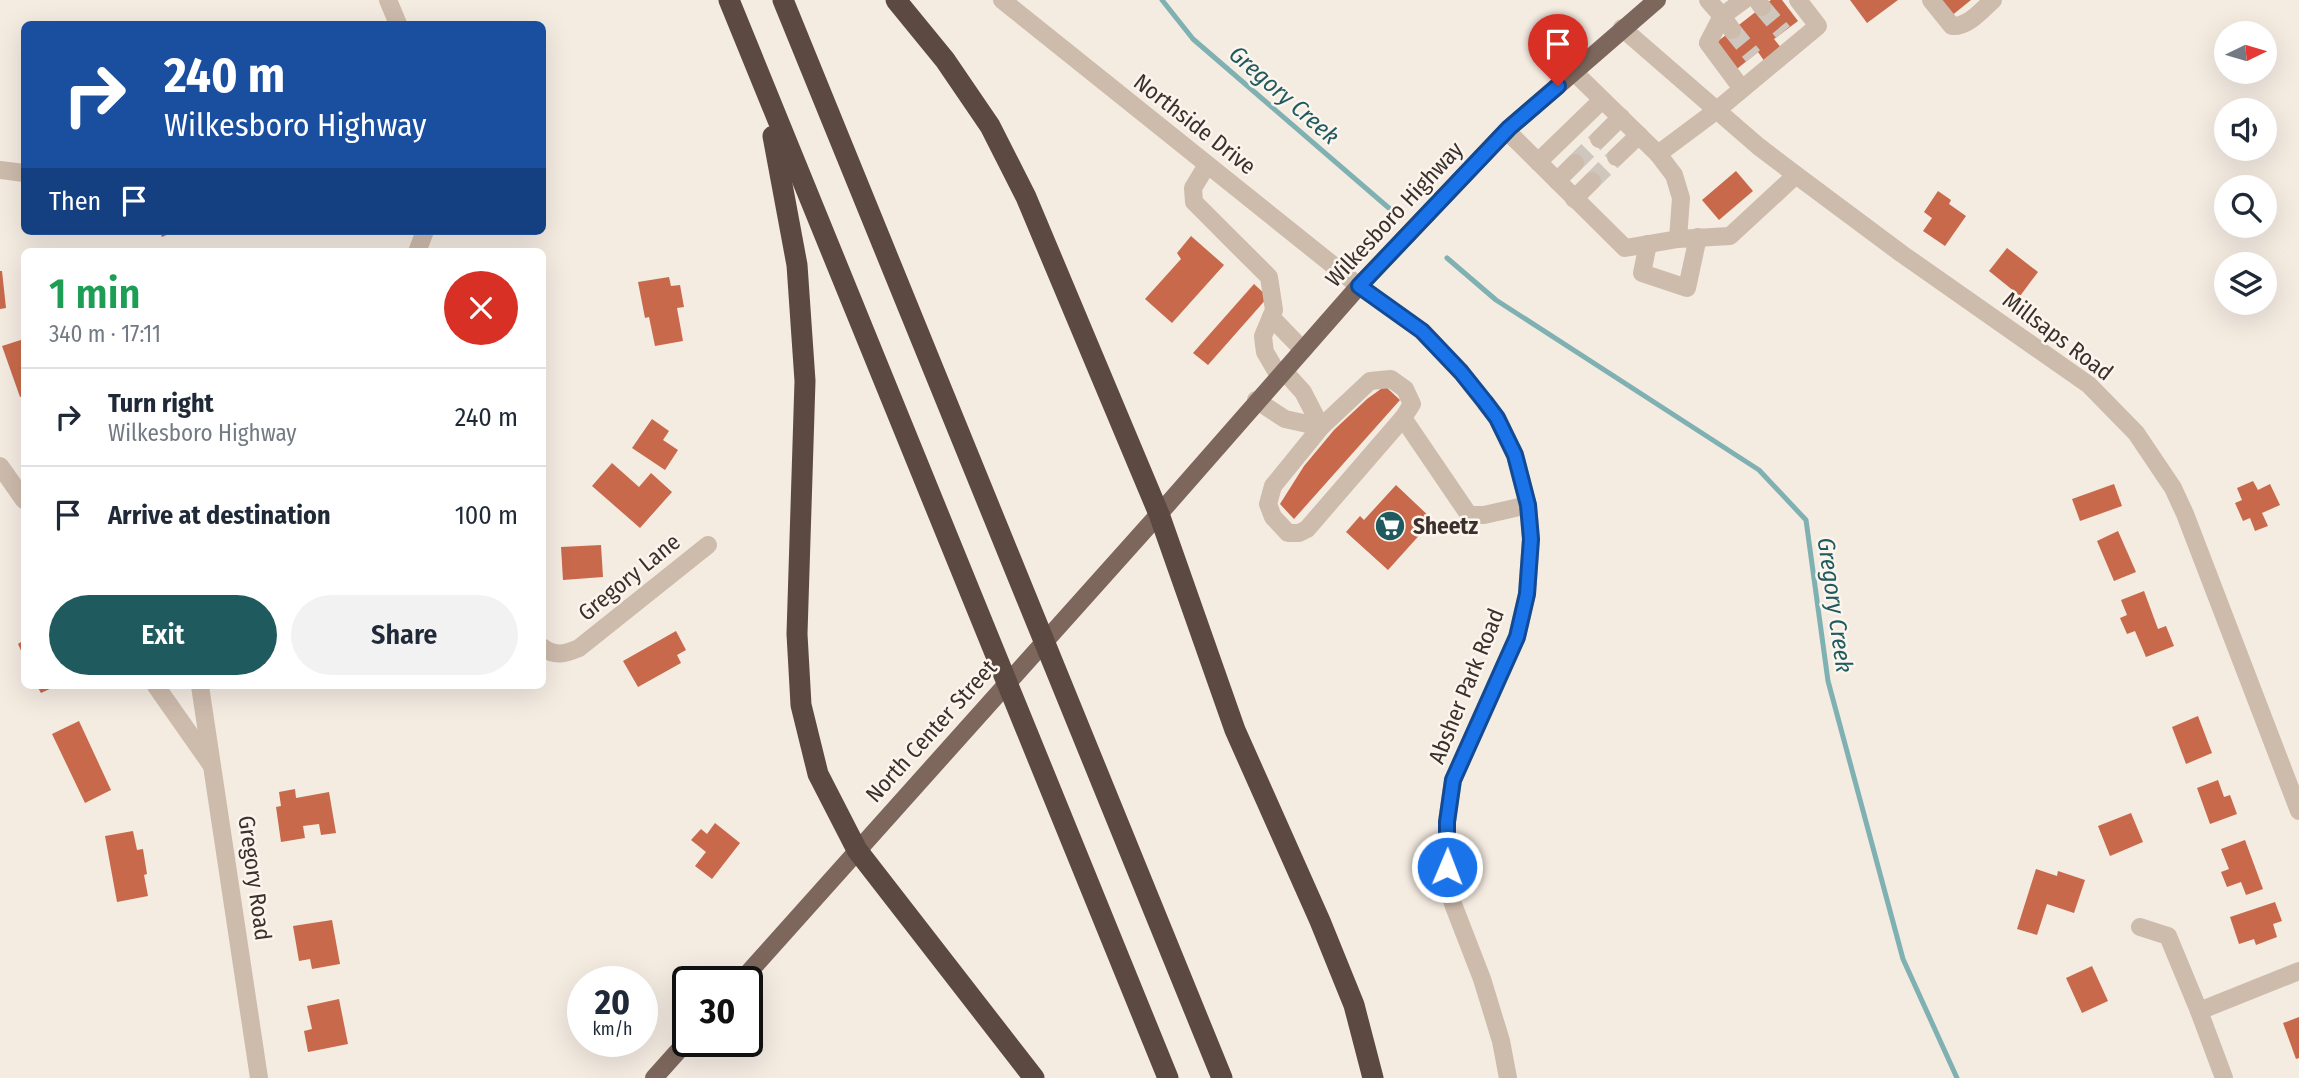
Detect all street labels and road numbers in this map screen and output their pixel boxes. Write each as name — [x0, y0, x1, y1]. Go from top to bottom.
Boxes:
street label: Northside Drive — [1128, 68, 1262, 180]
street label: Wilkesboro Highway — [1319, 135, 1469, 293]
street label: Millsaps Road — [1998, 286, 2118, 386]
street label: Gregory Lane — [572, 527, 686, 627]
street label: Absher Park Road — [1422, 604, 1510, 768]
street label: North Center Street — [860, 654, 1003, 808]
street label: Gregory Road — [232, 814, 278, 942]

